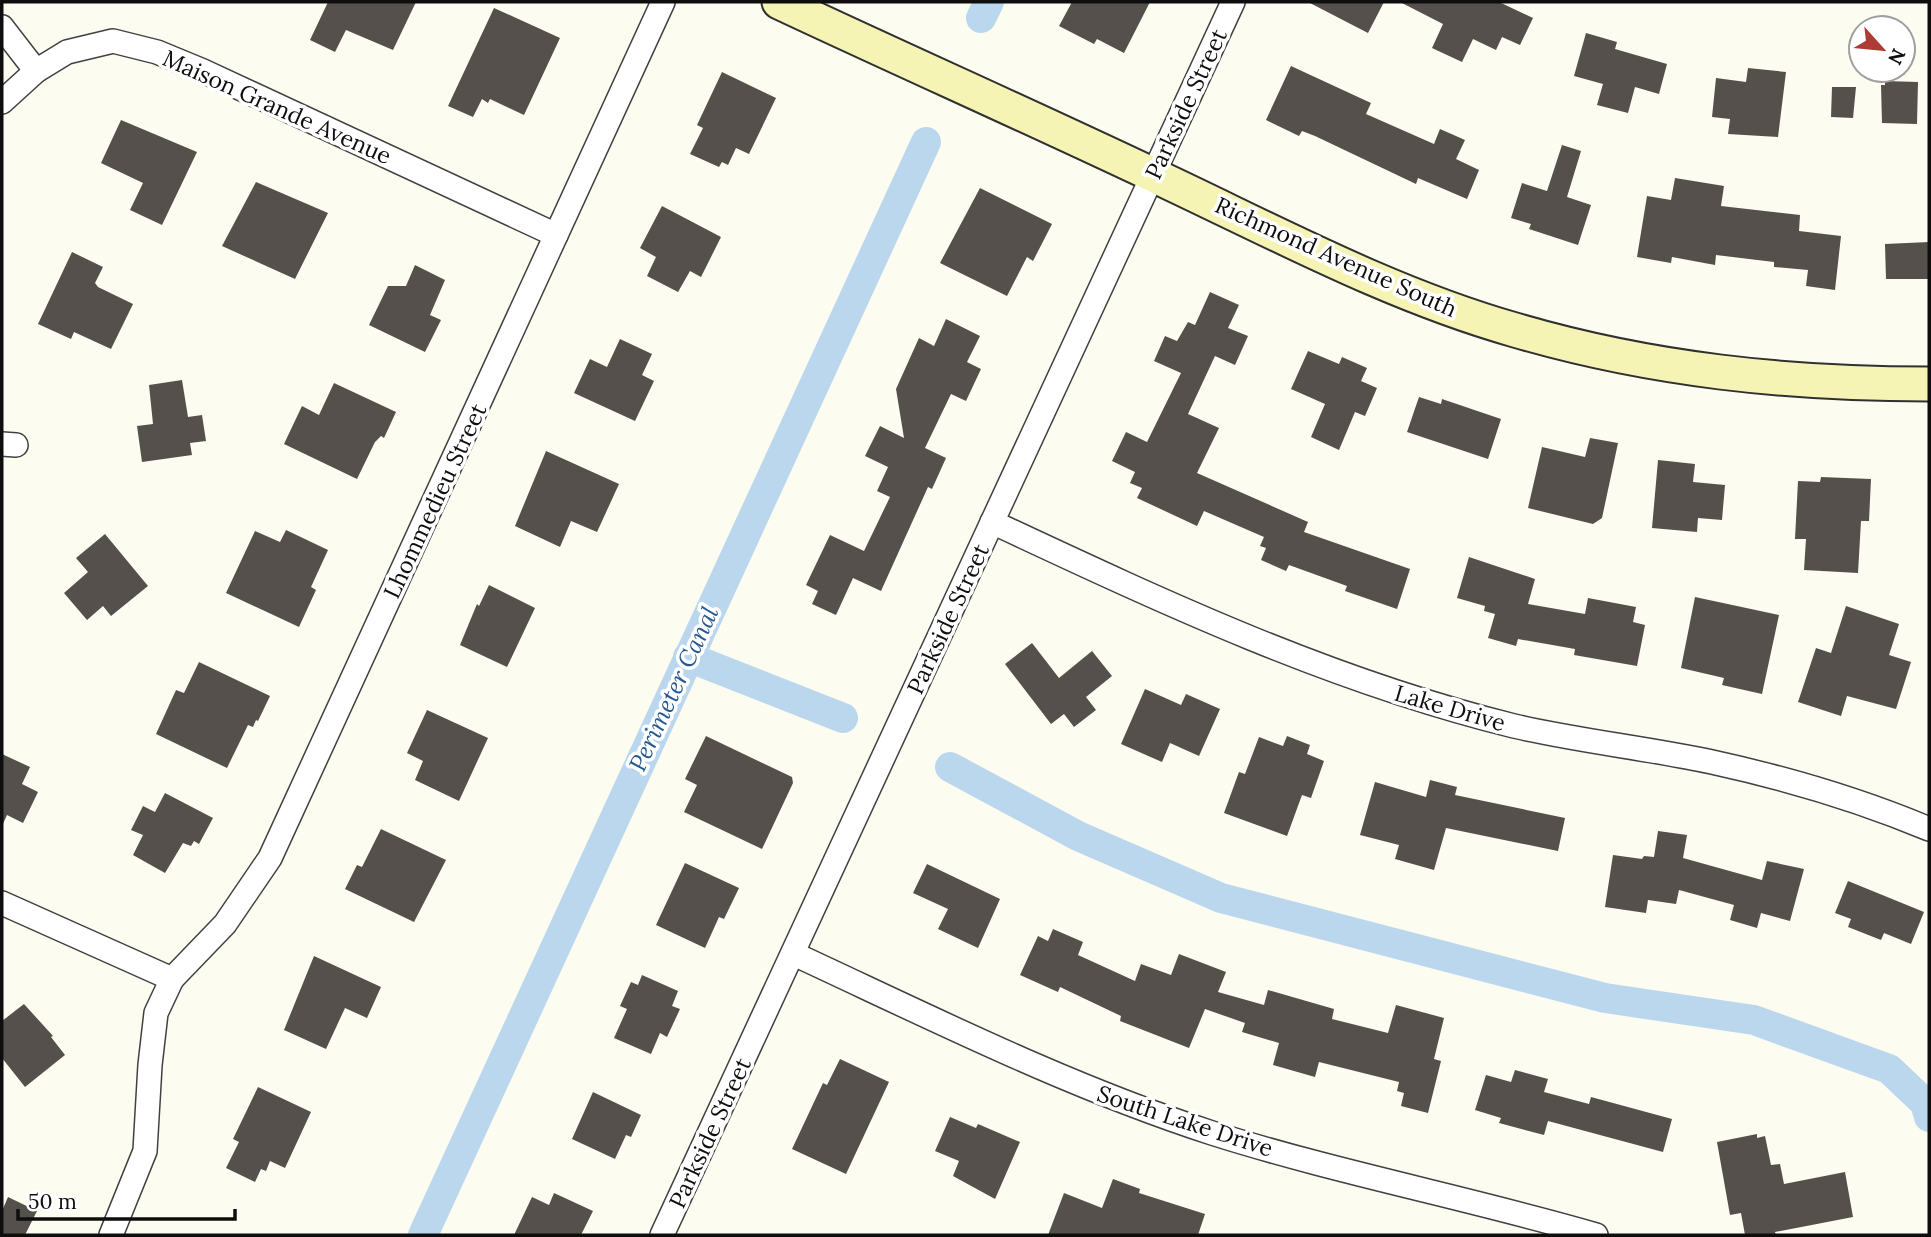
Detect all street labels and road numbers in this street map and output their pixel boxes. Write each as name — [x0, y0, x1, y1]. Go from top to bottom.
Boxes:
street label: Parkside Street — [1138, 24, 1233, 184]
street label: Maison Grande Avenue — [158, 43, 396, 170]
street label: Richmond Avenue South — [1211, 190, 1462, 323]
street label: Lhommedieu Street — [377, 399, 492, 603]
street label: Parkside Street — [900, 539, 995, 699]
street label: Lake Drive — [1391, 678, 1509, 737]
street label: Parkside Street — [662, 1053, 757, 1213]
street label: South Lake Drive — [1094, 1078, 1277, 1163]

